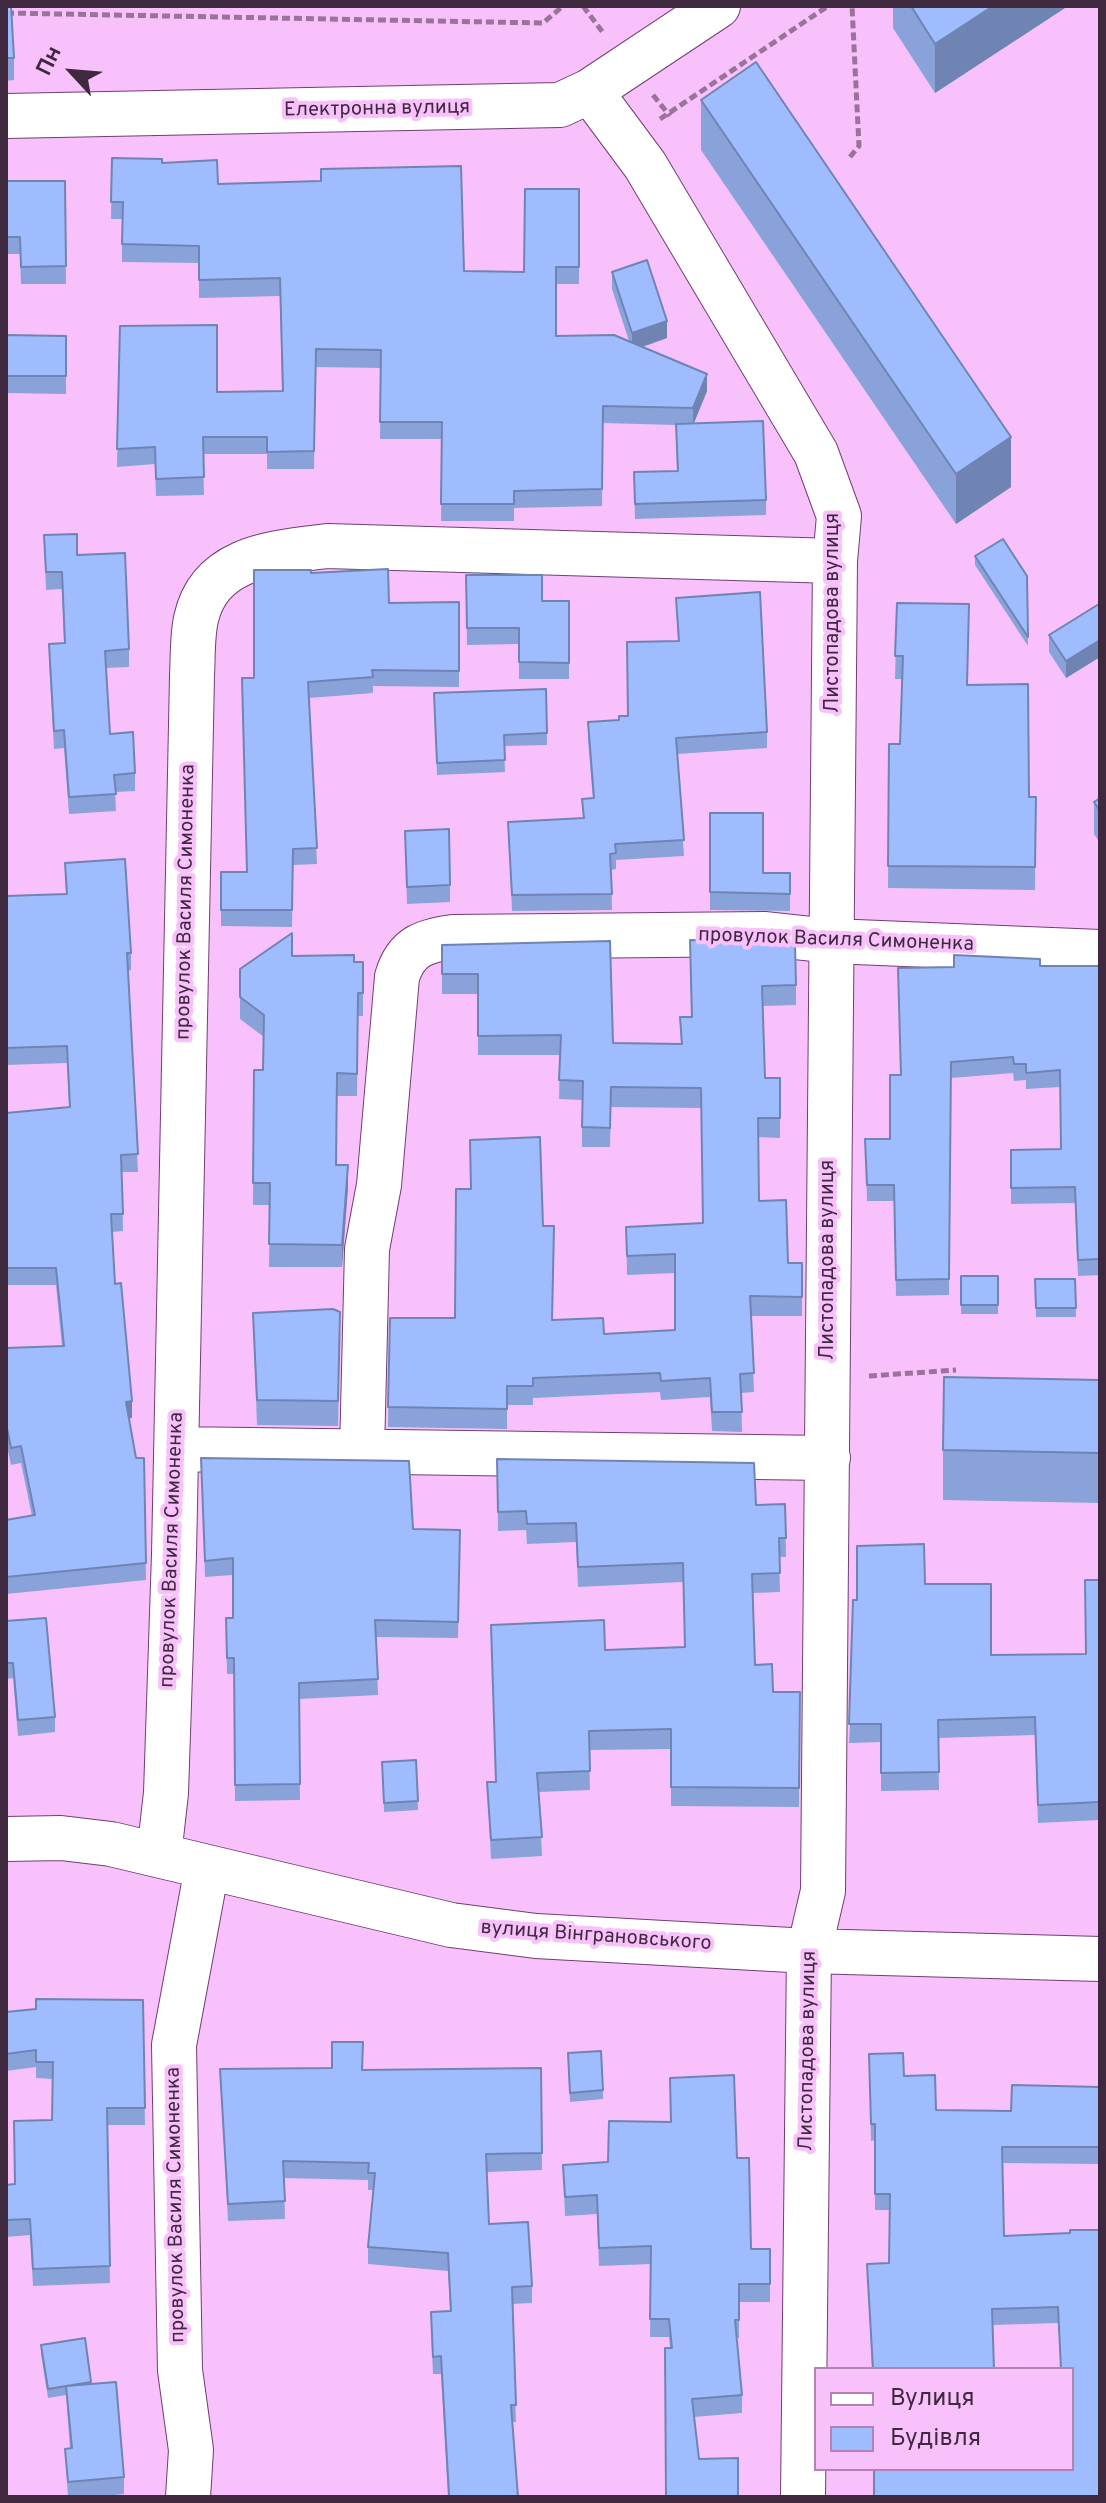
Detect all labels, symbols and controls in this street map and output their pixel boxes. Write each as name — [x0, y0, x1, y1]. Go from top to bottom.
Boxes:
north arrow — [32, 32, 112, 112]
text: Пн — [31, 42, 69, 81]
street label: Електронна вулиця — [284, 96, 470, 124]
street label: Листопадова вулиця — [822, 513, 846, 713]
street label: провулок Василя Симоненка — [173, 764, 201, 1040]
street label: провулок Василя Симоненка — [698, 924, 974, 958]
street label: Листопадова вулиця — [817, 1160, 841, 1360]
street label: провулок Василя Симоненка — [156, 1412, 190, 1688]
street label: вулиця Вінграновського — [480, 1917, 712, 1957]
street label: Листопадова вулиця — [795, 1951, 823, 2151]
street label: провулок Василя Симоненка — [163, 2067, 191, 2343]
legend — [814, 2367, 1074, 2471]
text: Вулиця — [890, 2384, 974, 2414]
text: Будівля — [890, 2424, 981, 2454]

